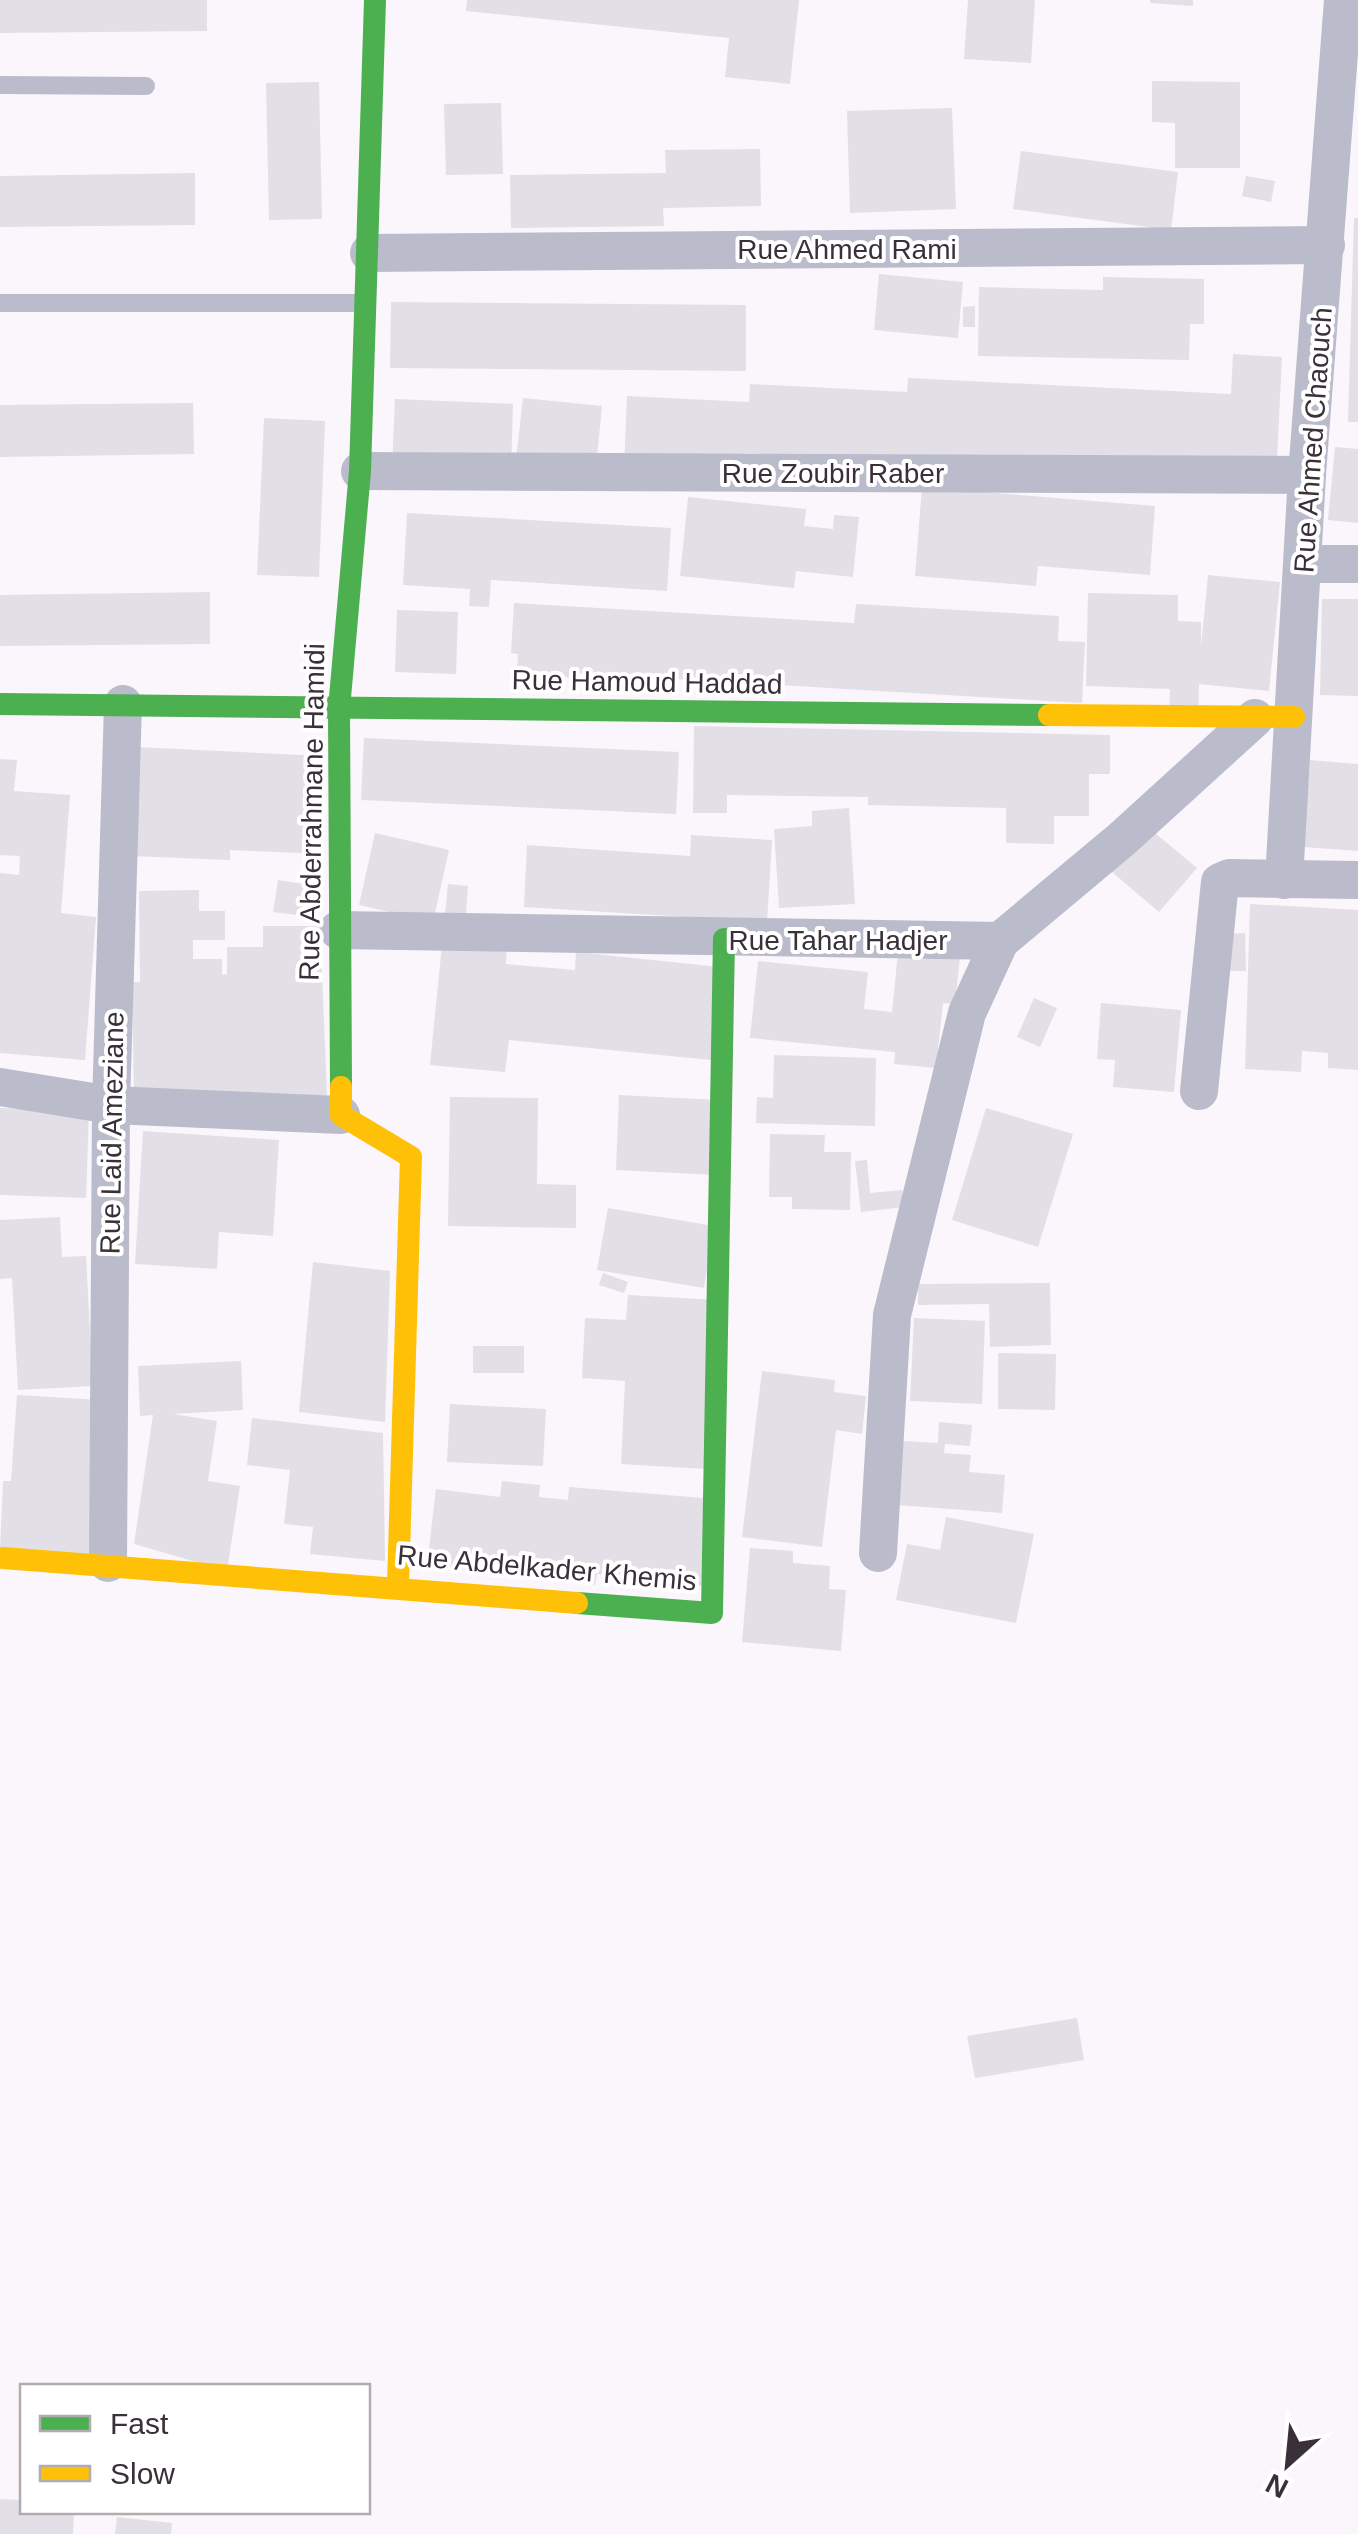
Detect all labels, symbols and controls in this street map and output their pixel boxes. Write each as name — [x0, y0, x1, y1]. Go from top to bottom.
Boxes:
street label: Rue Ahmed Rami — [737, 234, 957, 265]
street label: Rue Ahmed Chaouch — [1288, 306, 1338, 574]
street label: Rue Zoubir Raber — [722, 458, 944, 489]
street label: Rue Abderrahmane Hamidi — [294, 643, 330, 981]
street label: Rue Hamoud Haddad — [511, 664, 783, 700]
street label: Rue Tahar Hadjer — [729, 925, 947, 956]
street label: Rue Laid Ameziane — [94, 1011, 130, 1255]
street label: Rue Abdelkader Khemis — [396, 1539, 698, 1597]
legend — [20, 2384, 370, 2514]
text: Fast — [110, 2407, 169, 2440]
north arrow — [1238, 2414, 1338, 2514]
text: Slow — [110, 2457, 175, 2490]
text: N — [1261, 2467, 1293, 2504]

